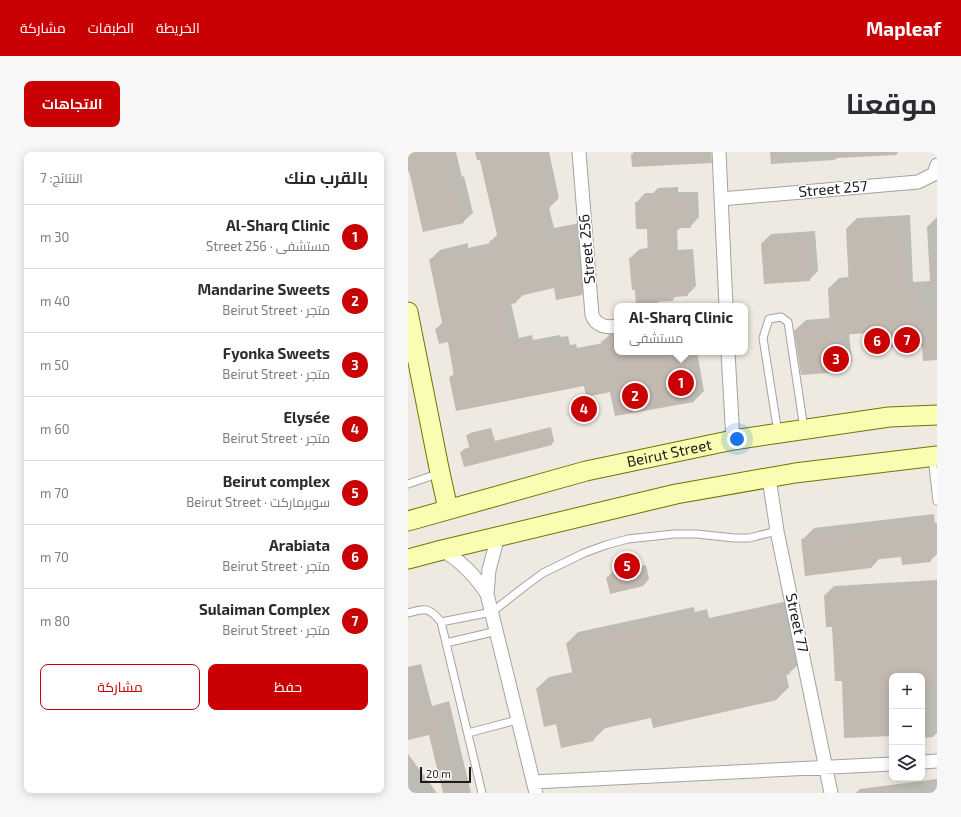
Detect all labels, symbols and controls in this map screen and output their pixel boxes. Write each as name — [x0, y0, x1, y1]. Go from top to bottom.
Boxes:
text: Mapleaf — [866, 17, 941, 40]
text: مشاركة — [20, 19, 66, 36]
text: الطبقات — [88, 19, 134, 36]
text: الخريطة — [156, 19, 200, 36]
button: الاتجاهات — [24, 81, 120, 127]
text: موقعنا — [846, 86, 937, 120]
text: بالقرب منك — [284, 167, 368, 187]
text: النتائج: 7 — [40, 170, 83, 186]
street label: Street 257 — [798, 176, 868, 200]
street label: Street 256 — [574, 213, 598, 285]
text: Al-Sharq Clinic — [226, 216, 330, 234]
text: 30 m — [40, 229, 69, 245]
text: 1 — [352, 229, 358, 245]
text: مستشفى · Street 256 — [206, 238, 330, 254]
text: Mandarine Sweets — [197, 280, 330, 298]
text: 40 m — [40, 293, 70, 309]
text: 2 — [351, 293, 359, 309]
text: متجر · Beirut Street — [222, 302, 330, 318]
popup — [614, 303, 748, 355]
text: Al-Sharq Clinic — [629, 308, 733, 326]
pin: 7 — [894, 325, 920, 355]
pin: 6 — [864, 326, 890, 356]
text: مستشفى — [629, 330, 683, 346]
text: Fyonka Sweets — [223, 344, 330, 362]
pin: 3 — [823, 344, 849, 374]
text: 50 m — [40, 357, 69, 373]
text: 3 — [351, 357, 359, 373]
text: متجر · Beirut Street — [222, 366, 330, 382]
pin: 1 — [668, 368, 694, 398]
pin: 2 — [622, 381, 648, 411]
pin: 4 — [571, 394, 597, 424]
text: Elysée — [283, 408, 330, 426]
text: 60 m — [40, 421, 70, 437]
text: 4 — [351, 421, 359, 437]
your location — [727, 429, 747, 449]
text: متجر · Beirut Street — [222, 430, 330, 446]
street label: Beirut Street — [625, 435, 714, 470]
text: Beirut complex — [223, 472, 330, 490]
text: 70 m — [40, 485, 69, 501]
text: 5 — [351, 485, 359, 501]
text: سوبرماركت · Beirut Street — [186, 494, 330, 510]
text: Arabiata — [269, 536, 330, 554]
text: 70 m — [40, 549, 69, 565]
text: 6 — [351, 549, 359, 565]
pin: 5 — [614, 551, 640, 581]
text: متجر · Beirut Street — [222, 558, 330, 574]
street label: Street 77 — [783, 591, 813, 655]
text: Sulaiman Complex — [199, 600, 330, 618]
text: 80 m — [40, 613, 70, 629]
text: 7 — [352, 613, 358, 629]
text: متجر · Beirut Street — [222, 622, 330, 638]
button: مشاركة — [40, 664, 200, 710]
button: حفظ — [208, 664, 368, 710]
map controls — [889, 673, 925, 781]
button: + — [889, 673, 925, 709]
button: − — [889, 709, 925, 745]
button: layers — [889, 745, 925, 781]
scale bar — [420, 765, 471, 784]
text: 20 m — [426, 767, 451, 780]

